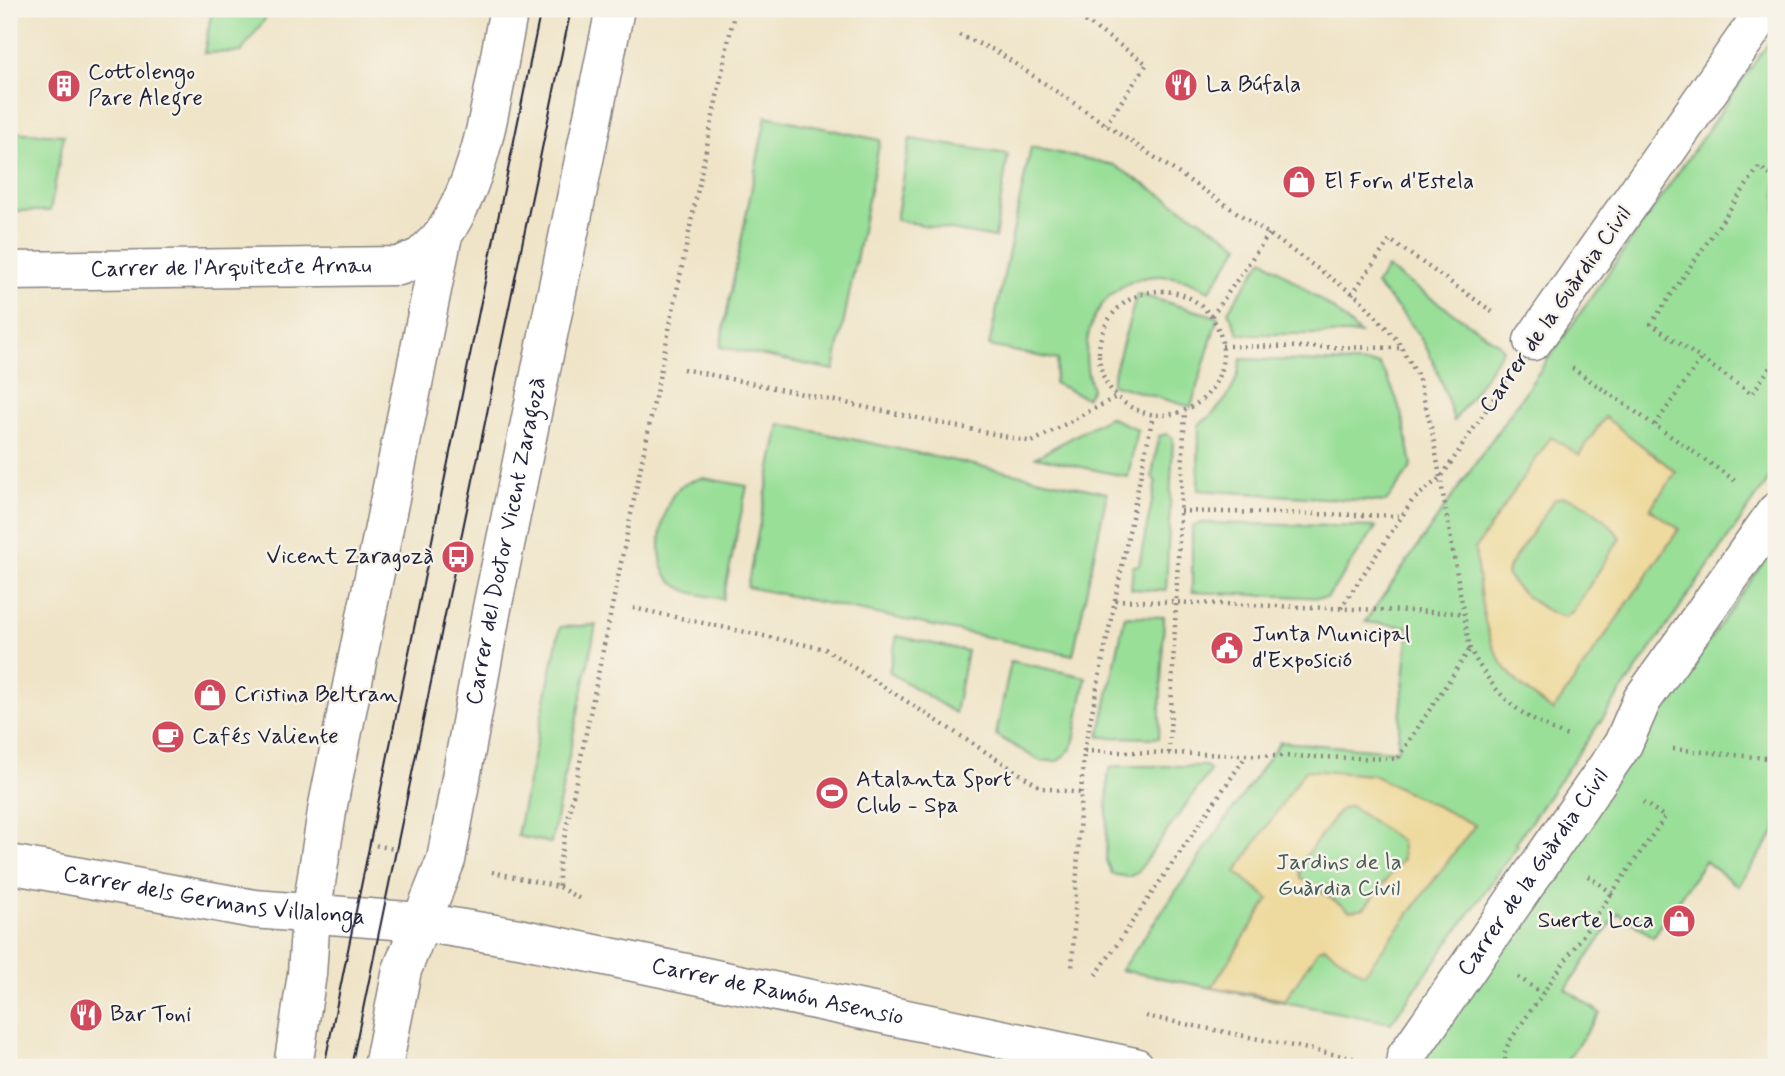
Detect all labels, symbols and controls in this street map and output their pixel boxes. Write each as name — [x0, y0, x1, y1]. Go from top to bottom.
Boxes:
place label: Cottolengo Pare Alegre — [88, 58, 203, 116]
restaurant icon: La Búfala — [1162, 66, 1200, 104]
building icon: Cottolengo Pare Alegre — [45, 67, 83, 105]
place label: La Búfala — [1206, 70, 1301, 100]
shop icon: El Forn d'Estela — [1280, 163, 1318, 201]
place label: El Forn d'Estela — [1324, 167, 1474, 197]
street label: Carrer de la Guàrdia Civil — [1473, 201, 1639, 419]
street label: Carrer de l'Arquitecte Arnau — [90, 251, 372, 285]
street label: Carrer del Doctor Vicent Zaragozà — [460, 374, 554, 708]
bus stop icon: Vicent Zaragozà — [439, 538, 477, 576]
place label: Vicent Zaragozà — [266, 542, 434, 572]
place label: Junta Municipal d'Exposició — [1252, 620, 1410, 676]
public building icon: Junta Municipal d'Exposició — [1208, 629, 1246, 667]
shop icon: Cristina Beltran — [191, 676, 229, 714]
place label: Cristina Beltran — [234, 680, 398, 710]
cafe icon: Cafés Valiente — [149, 718, 187, 756]
place label: Cafés Valiente — [192, 722, 339, 752]
street label: Carrer de la Guàrdia Civil — [1451, 763, 1616, 983]
place label: Atalanta Sport Club - Spa — [856, 765, 1012, 821]
sports icon: Atalanta Sport Club - Spa — [813, 774, 851, 812]
park label: Jardins de la Guàrdia Civil — [1276, 848, 1402, 904]
street label: Carrer dels Germans Villalonga — [61, 859, 366, 934]
shop icon: Suerte Loca — [1660, 902, 1698, 940]
place label: Suerte Loca — [1538, 906, 1654, 936]
street label: Carrer de Ramón Asensio — [649, 951, 906, 1033]
restaurant icon: Bar Toni — [67, 996, 105, 1034]
place label: Bar Toni — [110, 1000, 191, 1030]

